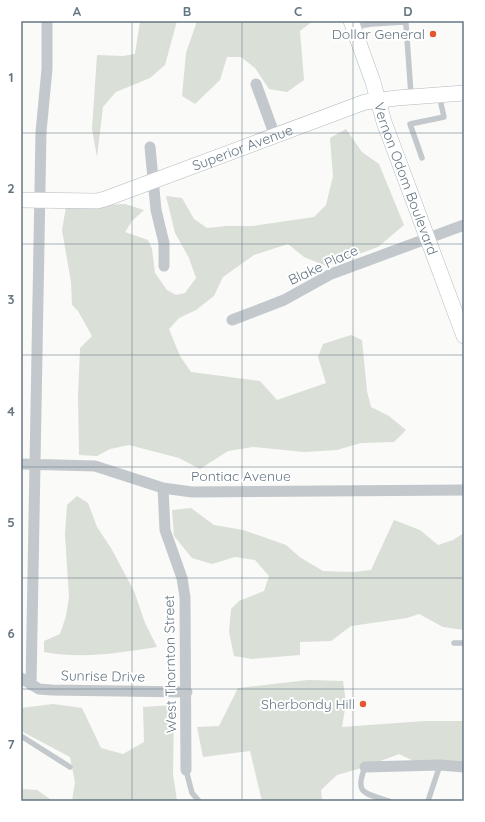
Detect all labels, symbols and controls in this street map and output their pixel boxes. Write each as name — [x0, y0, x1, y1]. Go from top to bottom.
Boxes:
text: A — [73, 3, 82, 19]
text: B — [183, 3, 191, 19]
text: C — [294, 3, 302, 19]
text: D — [403, 3, 413, 19]
place label: Dollar General — [332, 25, 425, 43]
marker: Dollar General — [428, 29, 438, 39]
text: 1 — [8, 69, 14, 85]
street label: Vernon Odom Boulevard — [370, 100, 442, 257]
street label: Superior Avenue — [190, 121, 295, 175]
text: 2 — [7, 180, 15, 196]
street label: Blake Place — [285, 241, 361, 289]
text: 3 — [8, 291, 15, 307]
text: 4 — [7, 403, 15, 419]
street label: Pontiac Avenue — [191, 467, 291, 485]
text: 5 — [7, 514, 15, 530]
street label: West Thornton Street — [160, 595, 180, 733]
text: 6 — [7, 625, 15, 641]
street label: Sunrise Drive — [61, 666, 145, 686]
place label: Sherbondy Hill — [261, 695, 355, 713]
marker: Sherbondy Hill — [358, 699, 368, 709]
text: 7 — [7, 736, 15, 752]

